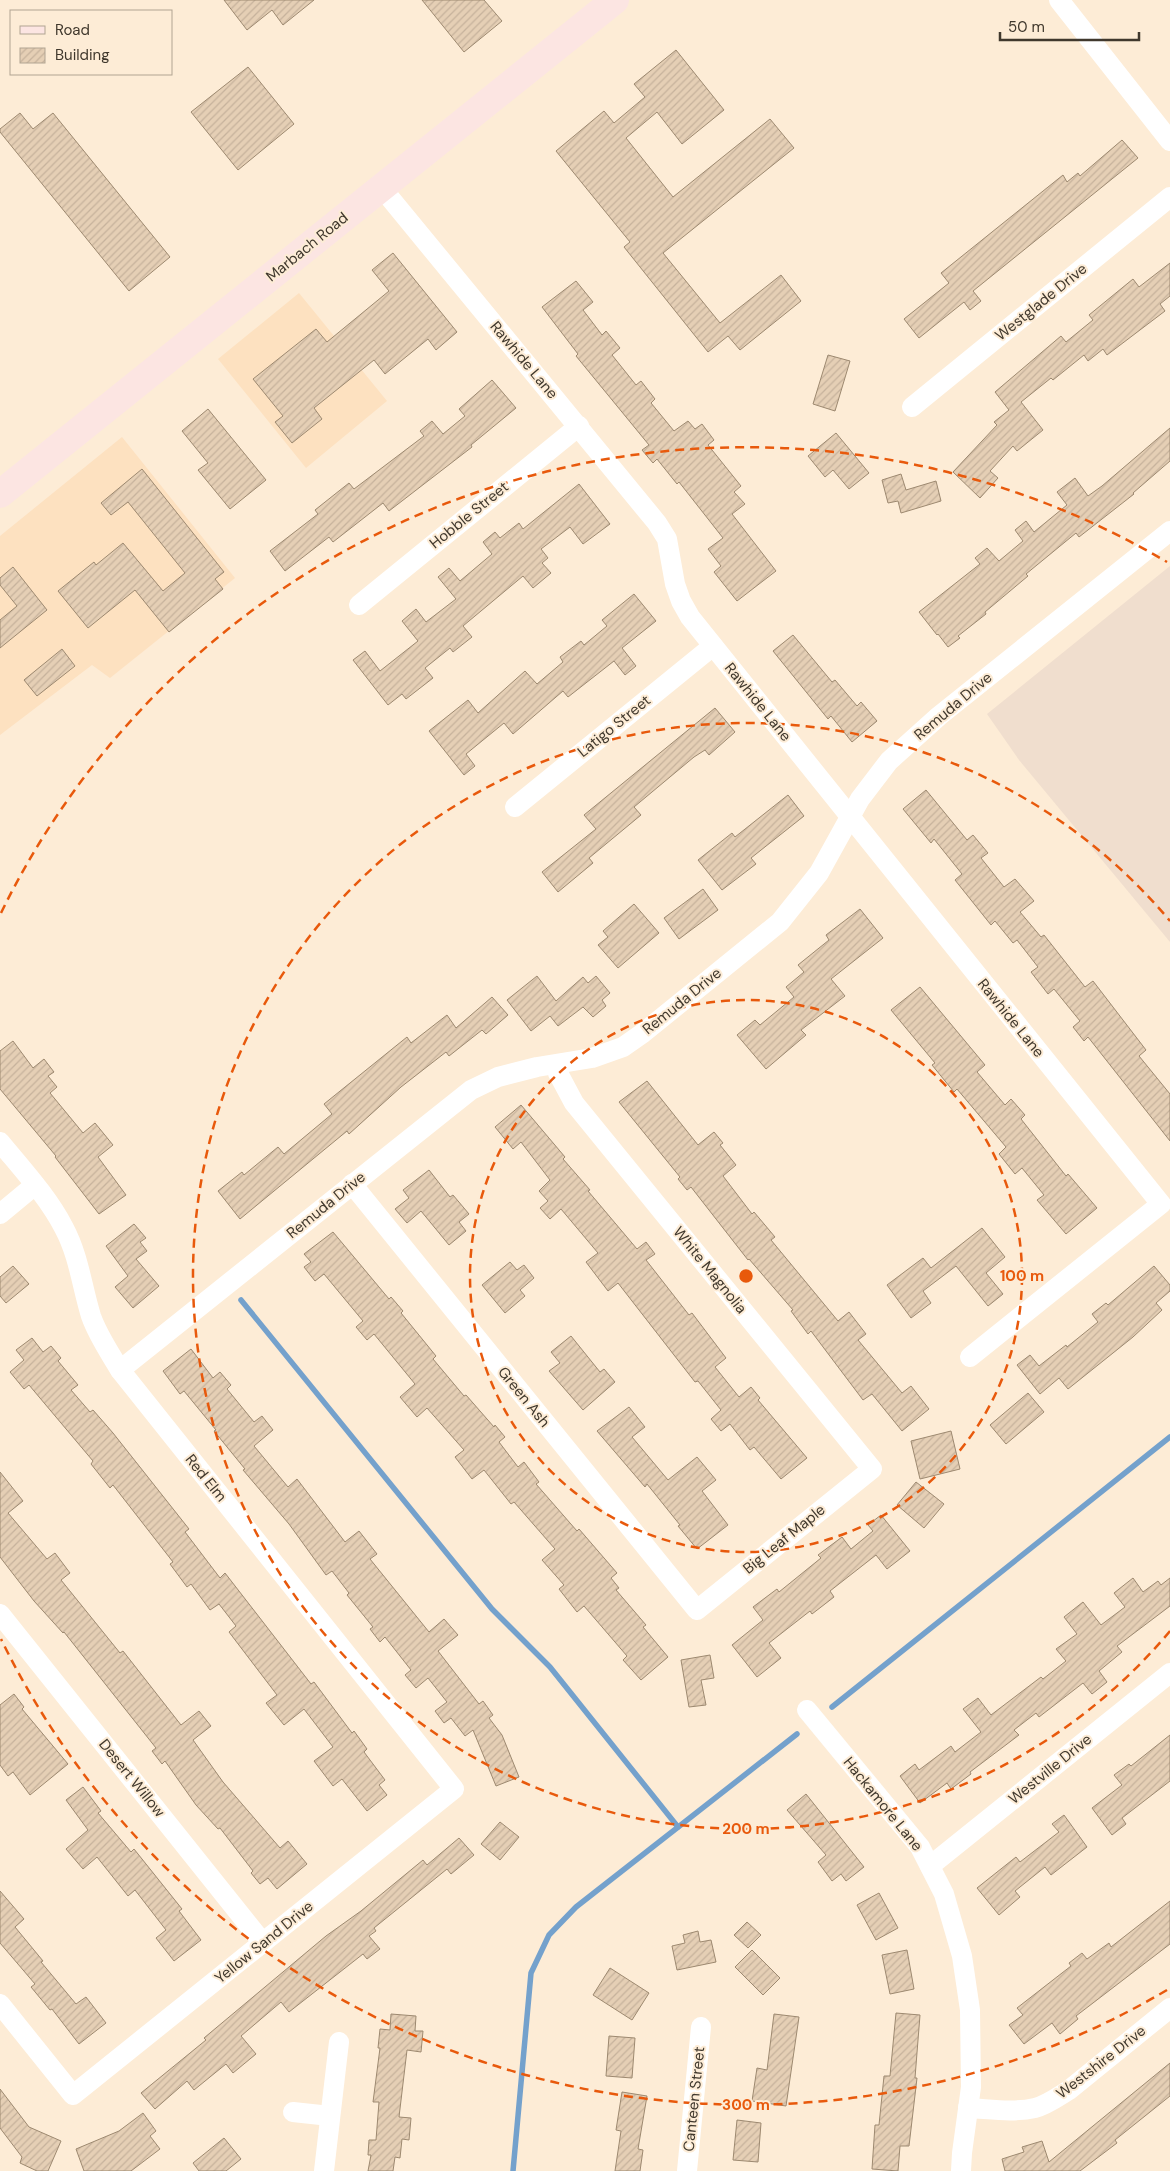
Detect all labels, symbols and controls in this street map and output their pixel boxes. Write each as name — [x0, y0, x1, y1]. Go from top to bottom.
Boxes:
legend — [10, 10, 172, 75]
scale bar — [1000, 10, 1139, 42]
text: 50 m — [1008, 17, 1045, 37]
text: Road — [55, 20, 90, 40]
text: Building — [55, 45, 110, 65]
street label: Marbach Road — [262, 208, 352, 286]
street label: Westglade Drive — [991, 259, 1091, 345]
street label: Rawhide Lane — [486, 317, 562, 403]
street label: Hobble Street — [425, 477, 513, 553]
street label: Rawhide Lane — [720, 659, 796, 745]
street label: Remuda Drive — [910, 667, 996, 745]
street label: Latigo Street — [573, 690, 655, 762]
street label: Remuda Drive — [638, 963, 726, 1039]
street label: Rawhide Lane — [973, 975, 1049, 1061]
street label: Remuda Drive — [282, 1167, 370, 1243]
street label: White Magnolia — [669, 1222, 751, 1318]
text: 100 m — [1000, 1266, 1044, 1286]
centre of rings — [737, 1267, 755, 1285]
street label: Green Ash — [493, 1363, 555, 1431]
street label: Red Elm — [181, 1450, 231, 1506]
street label: Big Leaf Maple — [739, 1500, 829, 1578]
street label: Westville Drive — [1004, 1729, 1096, 1809]
street label: Desert Willow — [94, 1735, 170, 1822]
street label: Hackamore Lane — [839, 1753, 927, 1855]
text: 200 m — [722, 1819, 770, 1839]
street label: Yellow Sand Drive — [211, 1896, 317, 1988]
street label: Westshire Drive — [1052, 2021, 1150, 2103]
street label: Canteen Street — [679, 2045, 709, 2152]
text: 300 m — [722, 2095, 770, 2115]

